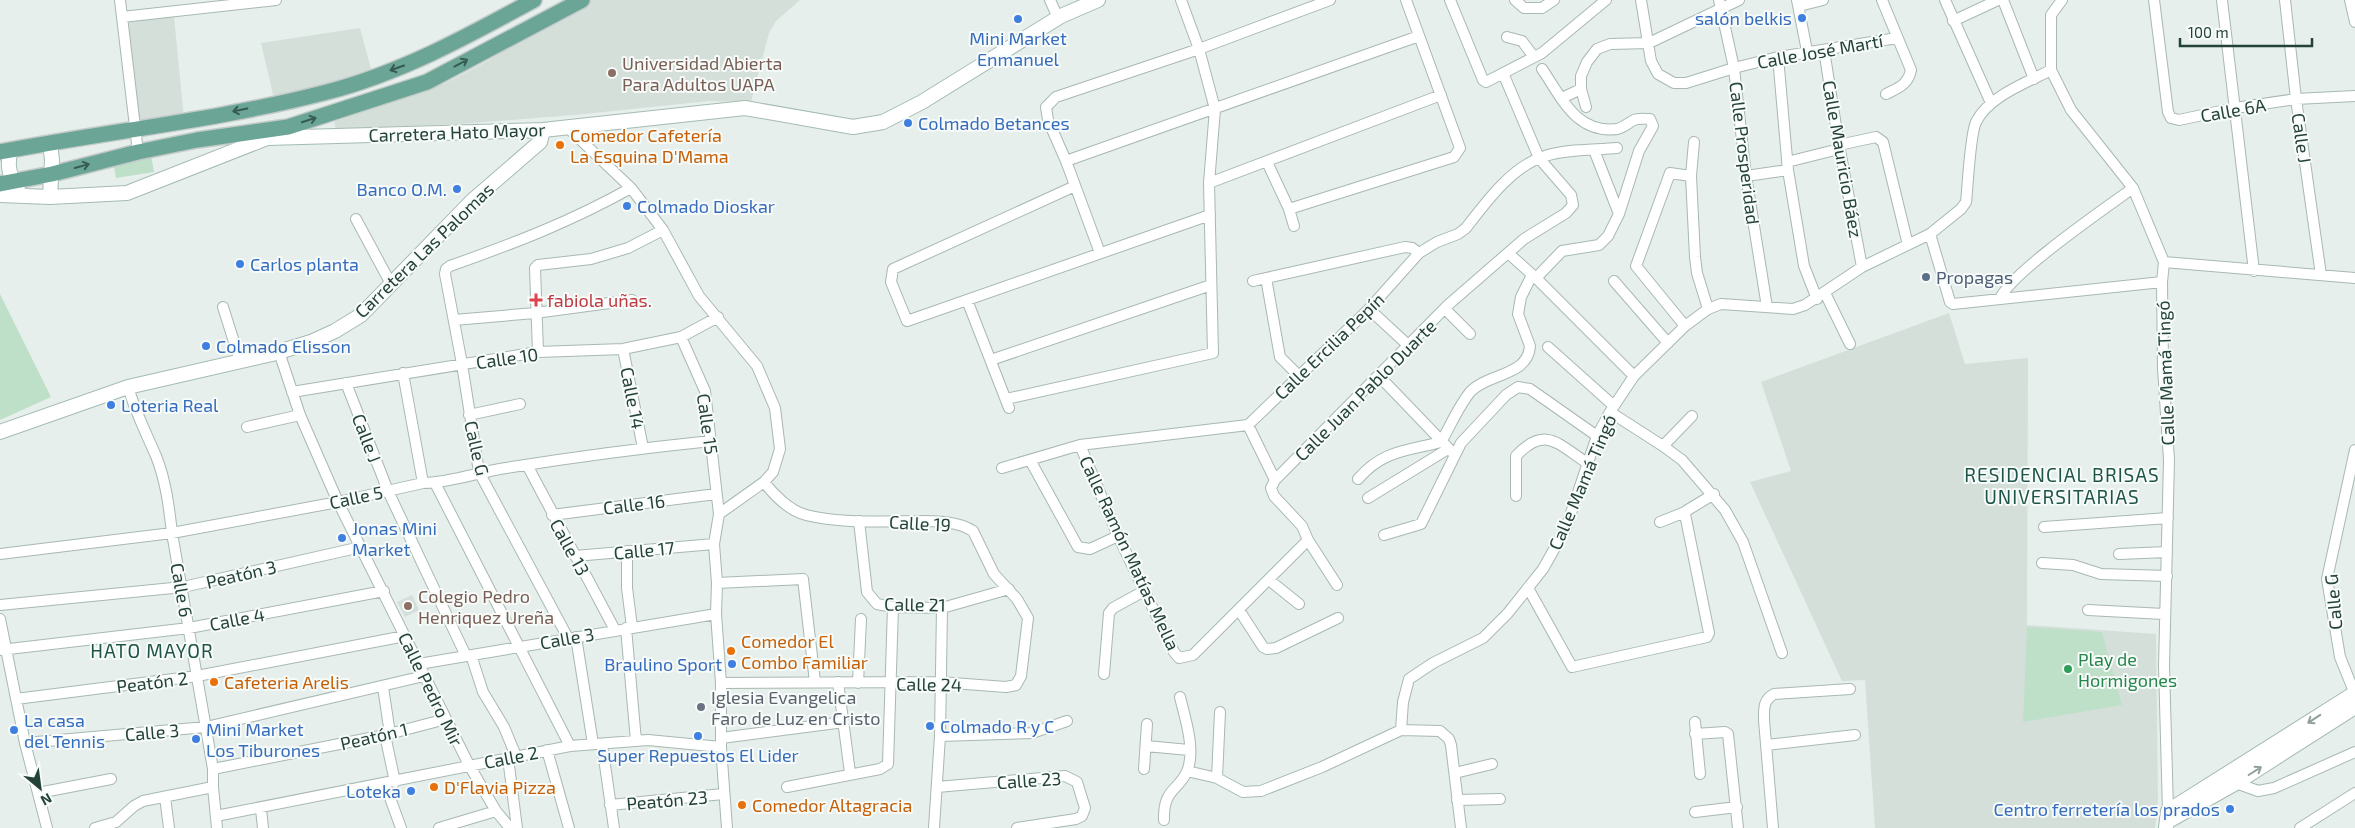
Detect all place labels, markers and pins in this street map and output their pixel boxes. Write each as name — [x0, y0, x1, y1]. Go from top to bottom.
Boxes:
place label: salón belkis — [1695, 7, 1792, 29]
marker: salón belkis — [1796, 12, 1808, 24]
marker: Mini Market Enmanuel — [1012, 13, 1024, 25]
place label: Mini Market Enmanuel — [969, 27, 1067, 70]
place label: Universidad Abierta Para Adultos UAPA — [622, 52, 782, 95]
marker: Universidad Abierta Para Adultos UAPA — [606, 67, 618, 79]
place label: Colmado Betances — [918, 112, 1070, 134]
marker: Colmado Betances — [902, 117, 914, 129]
place label: Comedor Cafetería La Esquina D'Mama — [570, 124, 729, 167]
marker: Comedor Cafetería La Esquina D'Mama — [554, 139, 566, 151]
place label: Banco O.M. — [357, 178, 447, 200]
marker: Banco O.M. — [451, 183, 463, 195]
place label: Colmado Dioskar — [637, 195, 775, 217]
marker: Colmado Dioskar — [621, 200, 633, 212]
place label: Carlos planta — [250, 253, 359, 275]
marker: Carlos planta — [234, 258, 246, 270]
place label: Propagas — [1936, 266, 2013, 288]
marker: Propagas — [1920, 271, 1932, 283]
place label: fabiola uñas. — [547, 289, 652, 311]
marker: fabiola uñas. — [529, 293, 543, 307]
place label: Colmado Elisson — [216, 335, 351, 357]
marker: Colmado Elisson — [200, 340, 212, 352]
place label: Loteria Real — [121, 394, 219, 416]
marker: Loteria Real — [105, 399, 117, 411]
place label: Jonas Mini Market — [352, 517, 437, 560]
marker: Jonas Mini Market — [336, 532, 348, 544]
place label: Colegio Pedro Henriquez Ureña — [418, 585, 554, 628]
marker: Colegio Pedro Henriquez Ureña — [402, 600, 414, 612]
place label: Comedor El Combo Familiar — [741, 630, 868, 673]
marker: Comedor El Combo Familiar — [725, 645, 737, 657]
place label: Play de Hormigones — [2078, 648, 2177, 691]
place label: Braulino Sport — [604, 653, 722, 675]
marker: Braulino Sport — [726, 658, 738, 670]
marker: Play de Hormigones — [2062, 663, 2074, 675]
place label: Cafeteria Arelis — [224, 671, 349, 693]
marker: Cafeteria Arelis — [208, 676, 220, 688]
place label: Iglesia Evangelica Faro de Luz en Cristo — [711, 686, 880, 729]
marker: Iglesia Evangelica Faro de Luz en Cristo — [695, 701, 707, 713]
place label: La casa del Tennis — [24, 709, 105, 752]
place label: Colmado R y C — [940, 715, 1054, 737]
place label: Mini Market Los Tiburones — [206, 718, 320, 761]
marker: Colmado R y C — [924, 720, 936, 732]
marker: La casa del Tennis — [8, 724, 20, 736]
marker: Super Repuestos El Lider — [692, 730, 704, 742]
marker: Mini Market Los Tiburones — [190, 733, 202, 745]
place label: Super Repuestos El Lider — [597, 744, 799, 766]
place label: D'Flavia Pizza — [444, 776, 556, 798]
place label: Loteka — [346, 780, 401, 802]
marker: D'Flavia Pizza — [428, 781, 440, 793]
marker: Loteka — [405, 785, 417, 797]
place label: Comedor Altagracia — [752, 794, 912, 816]
place label: Centro ferretería los prados — [1994, 798, 2220, 820]
marker: Comedor Altagracia — [736, 799, 748, 811]
marker: Centro ferretería los prados — [2224, 803, 2236, 815]

